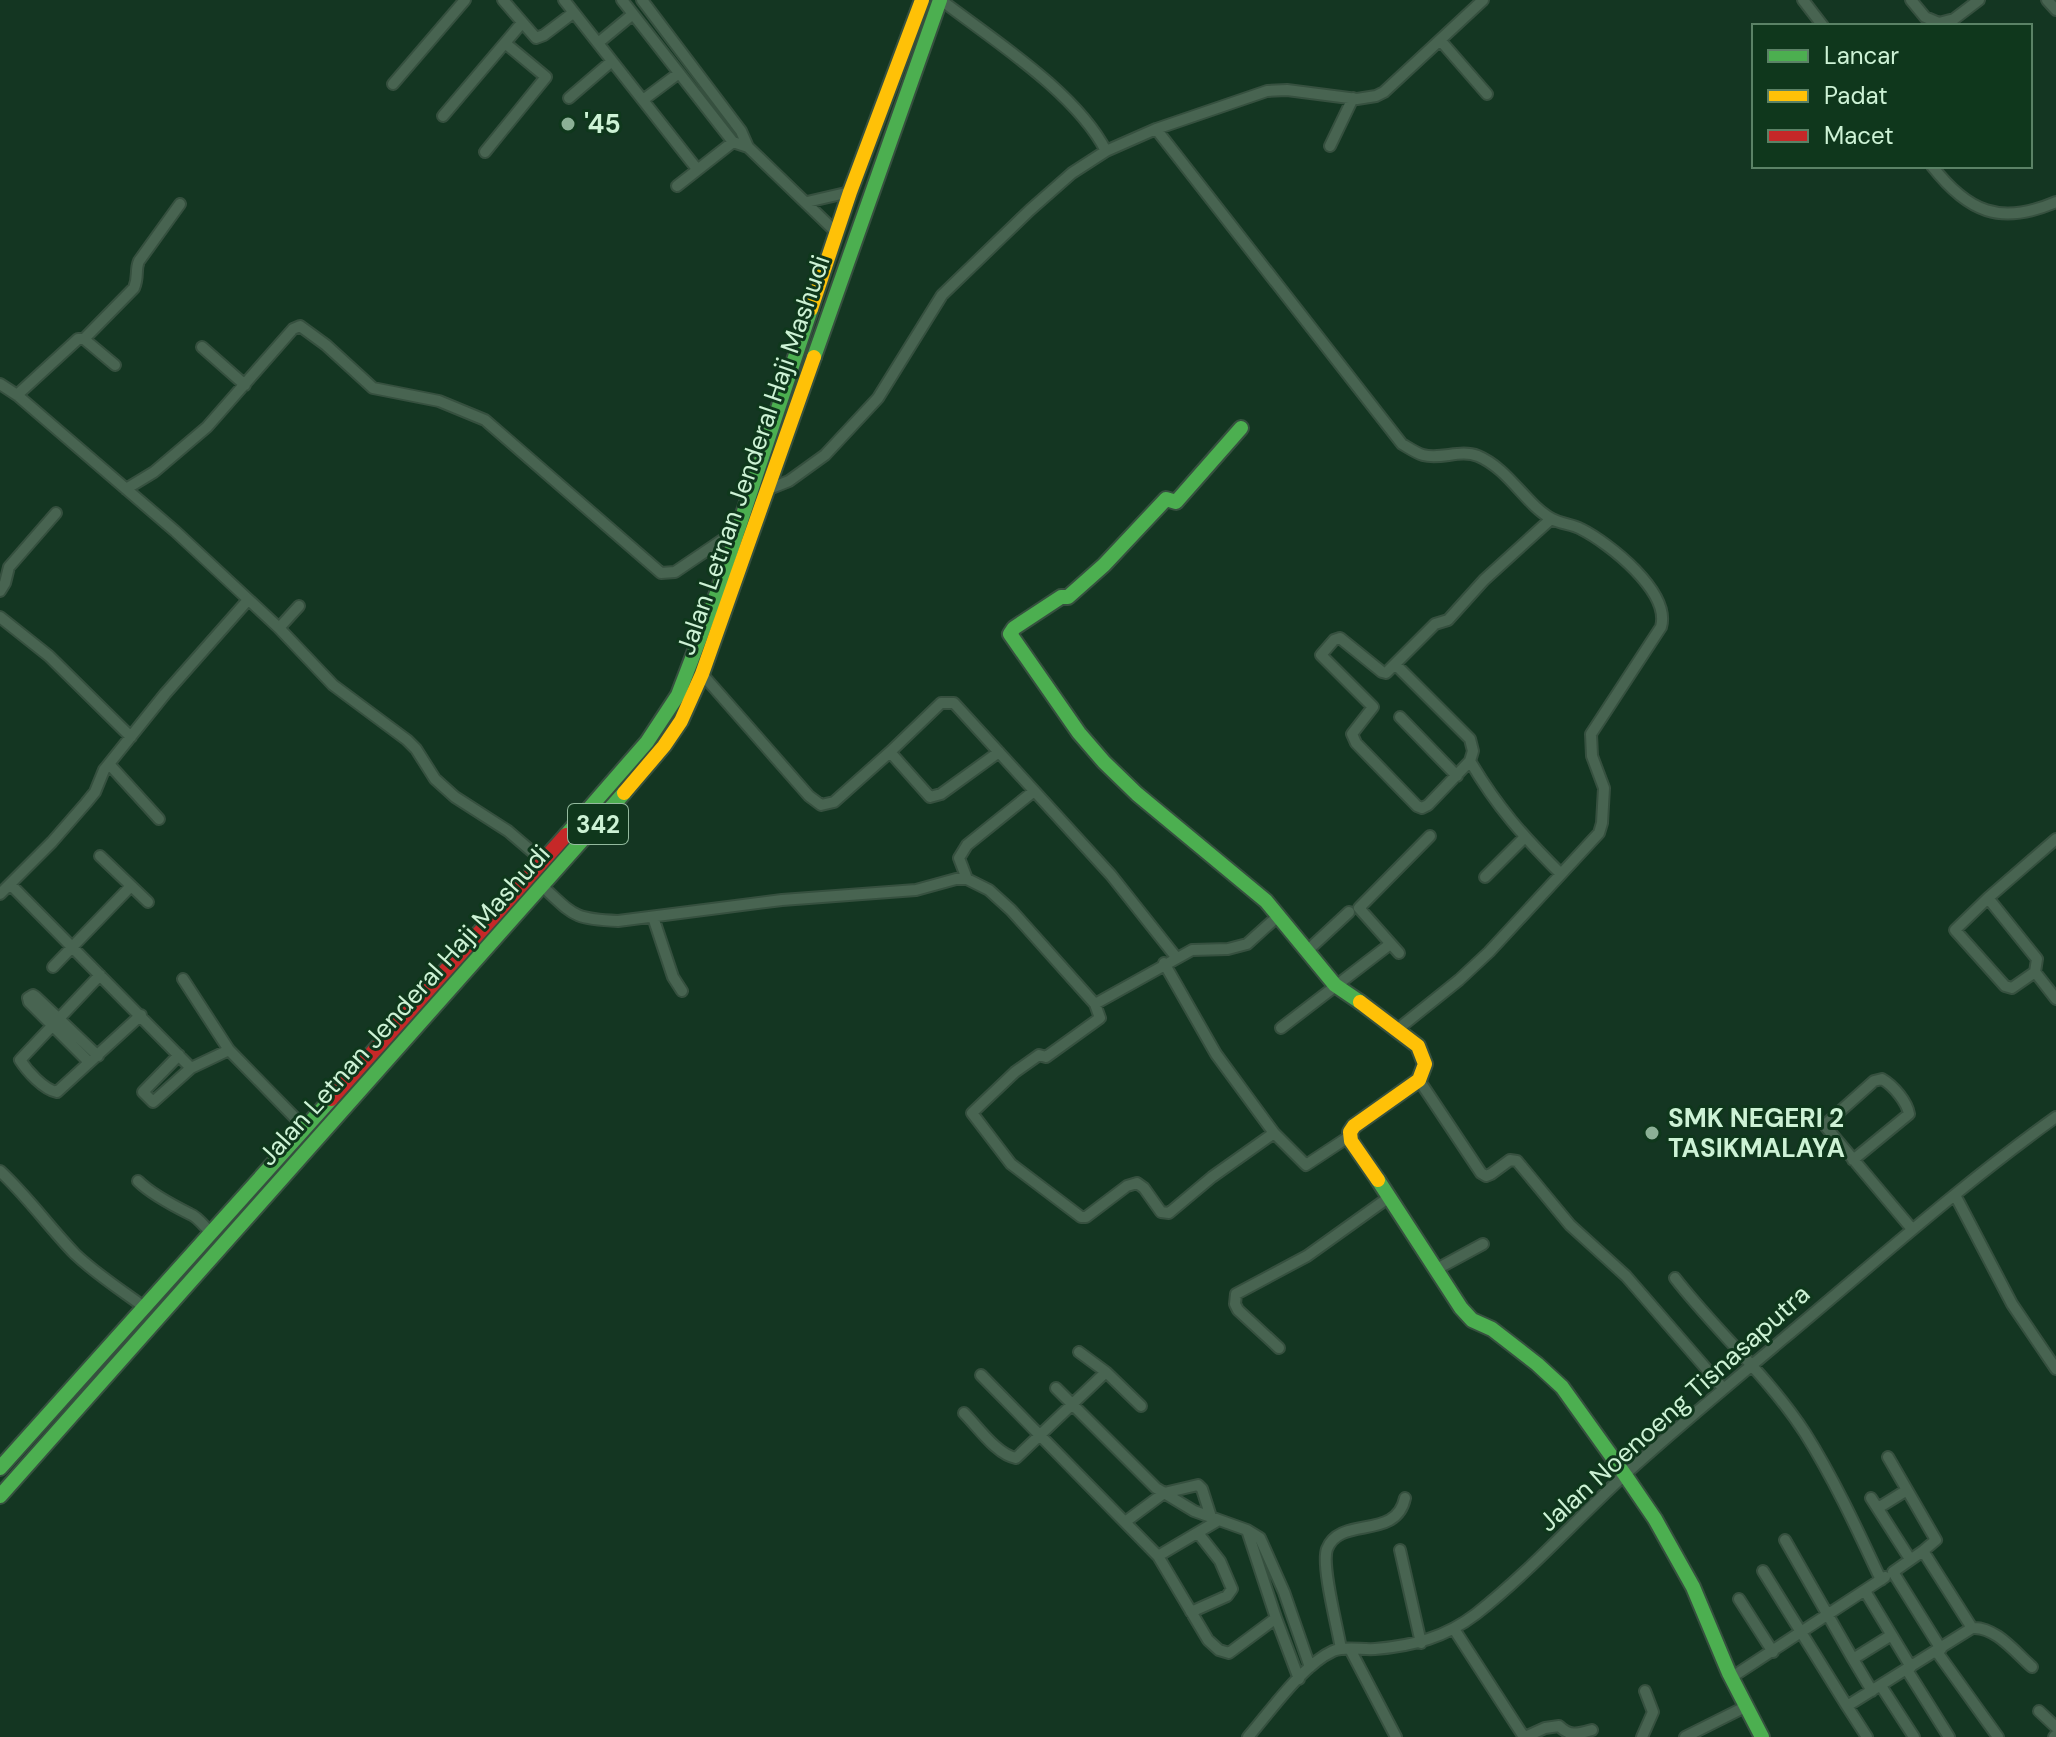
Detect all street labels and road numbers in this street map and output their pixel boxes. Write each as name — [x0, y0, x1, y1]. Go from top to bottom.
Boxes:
street label: Jalan Letnan Jenderal Haji Mashudi — [668, 251, 838, 659]
road number: 342 — [568, 804, 628, 844]
street label: Jalan Letnan Jenderal Haji Mashudi — [251, 837, 557, 1173]
street label: Jalan Noenoeng Tisnasaputra — [1531, 1277, 1817, 1539]

